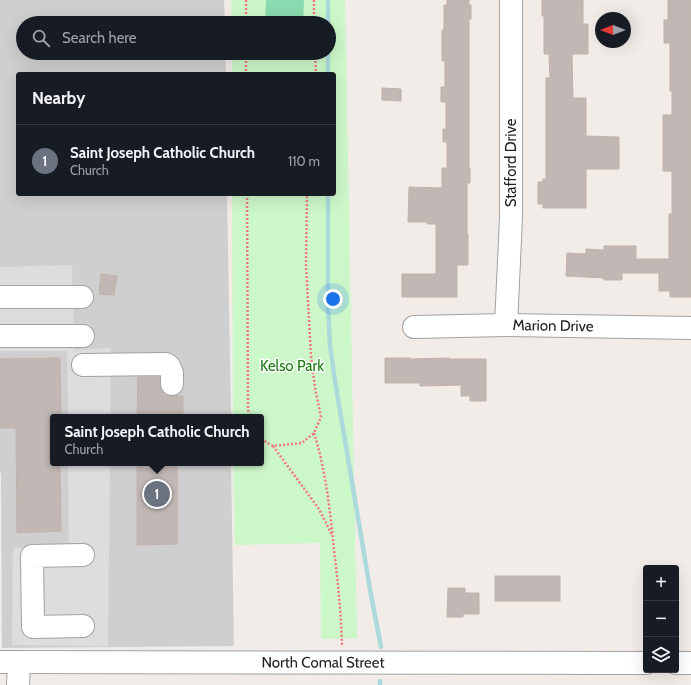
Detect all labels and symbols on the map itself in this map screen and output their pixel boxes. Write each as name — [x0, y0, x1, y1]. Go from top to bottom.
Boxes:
north arrow — [595, 12, 631, 48]
street label: Stafford Drive — [502, 118, 520, 207]
your location — [323, 289, 343, 309]
street label: Marion Drive — [512, 316, 594, 335]
park label: Kelso Park — [260, 357, 324, 375]
pin: 1 — [144, 479, 170, 509]
street label: North Comal Street — [261, 653, 385, 672]

